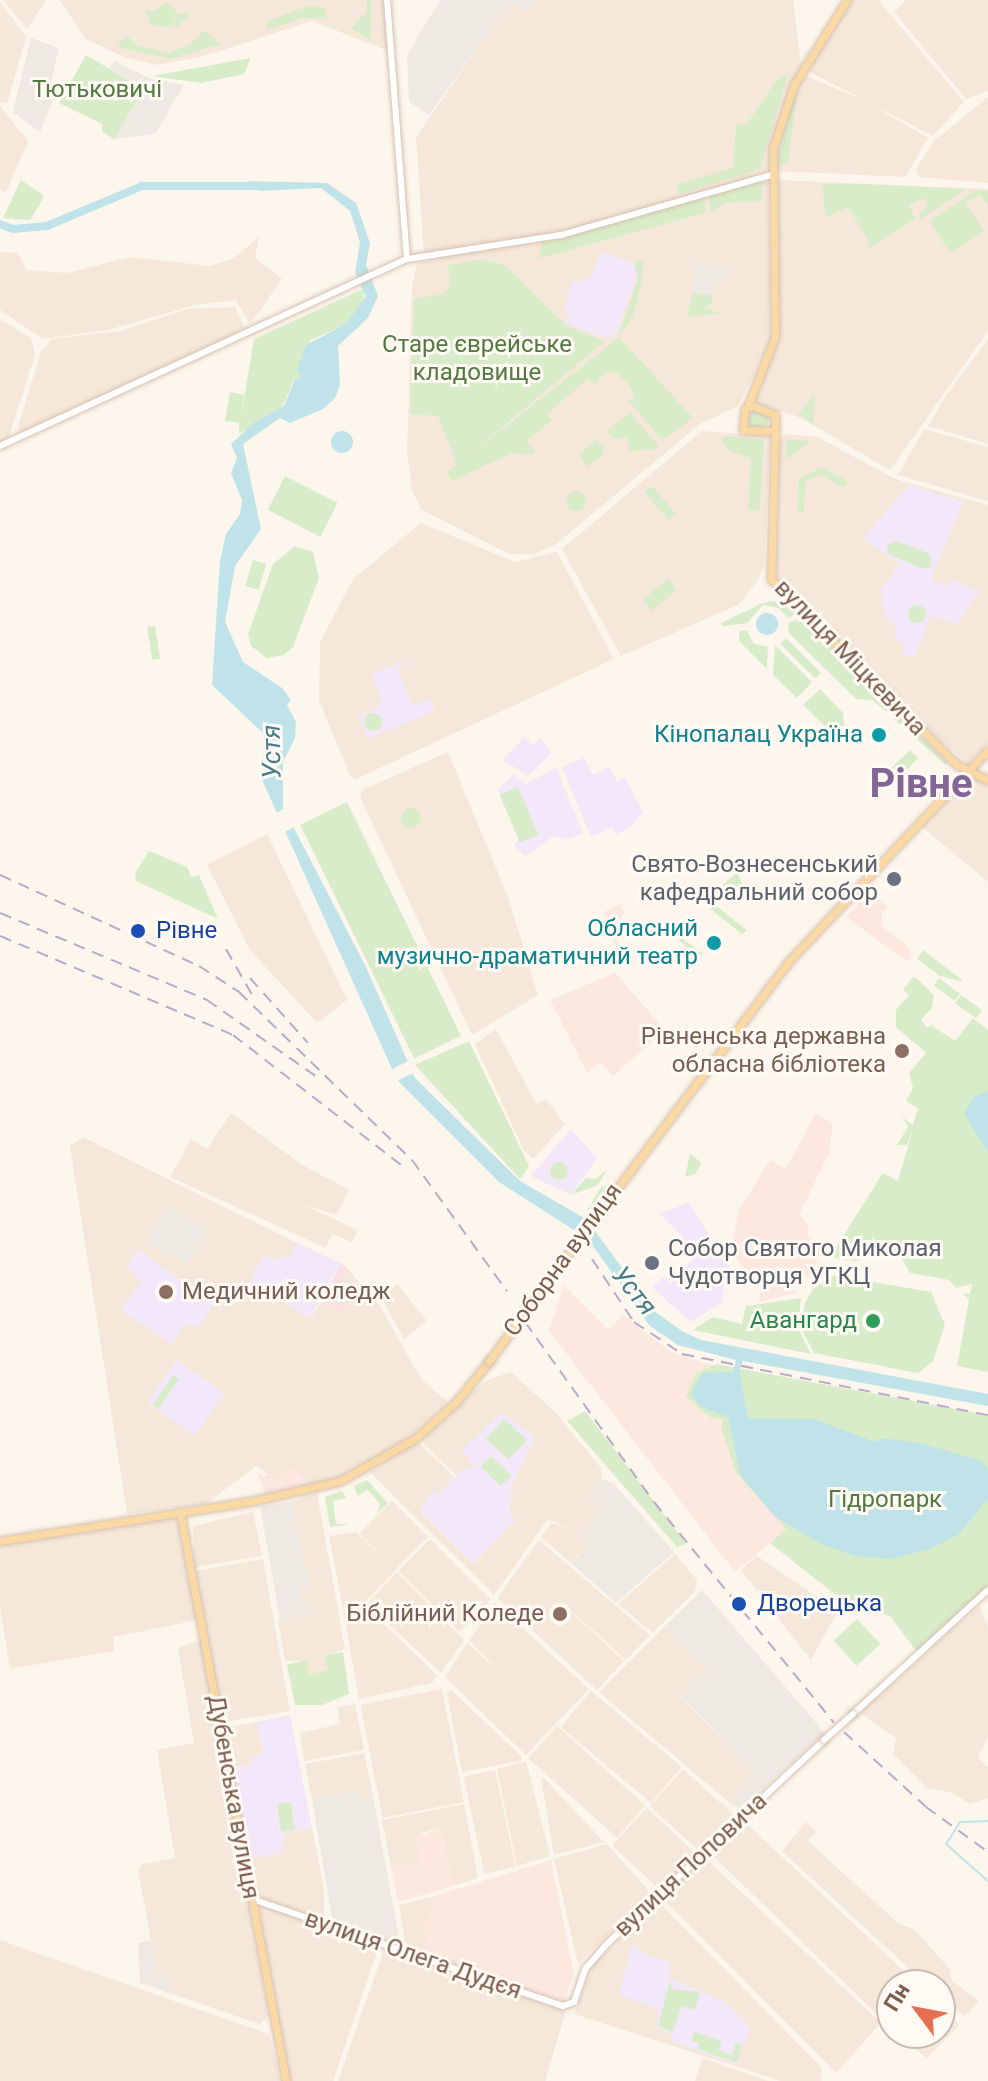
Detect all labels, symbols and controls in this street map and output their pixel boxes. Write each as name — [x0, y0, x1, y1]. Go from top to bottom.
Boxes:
park label: Тютьковичі — [32, 76, 162, 104]
park label: Старе єврейське кладовище — [382, 331, 572, 387]
street label: вулиця Міцкевича — [768, 574, 932, 742]
place label: Кінопалац Україна — [654, 721, 863, 749]
water label: Устя — [256, 725, 288, 779]
marker: Кінопалац Україна — [870, 726, 888, 744]
district label: Рівне — [869, 760, 973, 808]
place label: Свято-Вознесенський кафедральний собор — [631, 851, 878, 907]
marker: Свято-Вознесенський кафедральний собор — [885, 870, 903, 888]
place label: Обласний музично-драматичний театр — [377, 915, 698, 971]
place label: Рівне — [156, 917, 217, 945]
marker: Рівне — [127, 920, 149, 942]
marker: Обласний музично-драматичний театр — [705, 934, 723, 952]
place label: Рівненська державна обласна бібліотека — [641, 1023, 886, 1079]
marker: Рівненська державна обласна бібліотека — [893, 1042, 911, 1060]
street label: Соборна вулиця — [498, 1178, 628, 1342]
place label: Собор Святого Миколая Чудотворця УГКЦ — [668, 1235, 942, 1291]
marker: Собор Святого Миколая Чудотворця УГКЦ — [643, 1254, 661, 1272]
water label: Устя — [605, 1260, 663, 1322]
place label: Медичний коледж — [182, 1278, 390, 1306]
marker: Медичний коледж — [157, 1283, 175, 1301]
place label: Авангард — [750, 1307, 857, 1335]
marker: Авангард — [864, 1312, 882, 1330]
park label: Гідропарк — [828, 1486, 942, 1514]
place label: Дворецька — [757, 1590, 882, 1618]
marker: Дворецька — [728, 1593, 750, 1615]
place label: Біблійний Коледе — [346, 1600, 544, 1628]
marker: Біблійний Коледе — [551, 1605, 569, 1623]
street label: Дубенська вулиця — [201, 1693, 265, 1901]
street label: вулиця Поповича — [609, 1787, 773, 1943]
street label: вулиця Олега Дудєя — [301, 1904, 525, 2006]
north arrow — [876, 1969, 956, 2049]
text: Пн — [879, 1979, 915, 2016]

